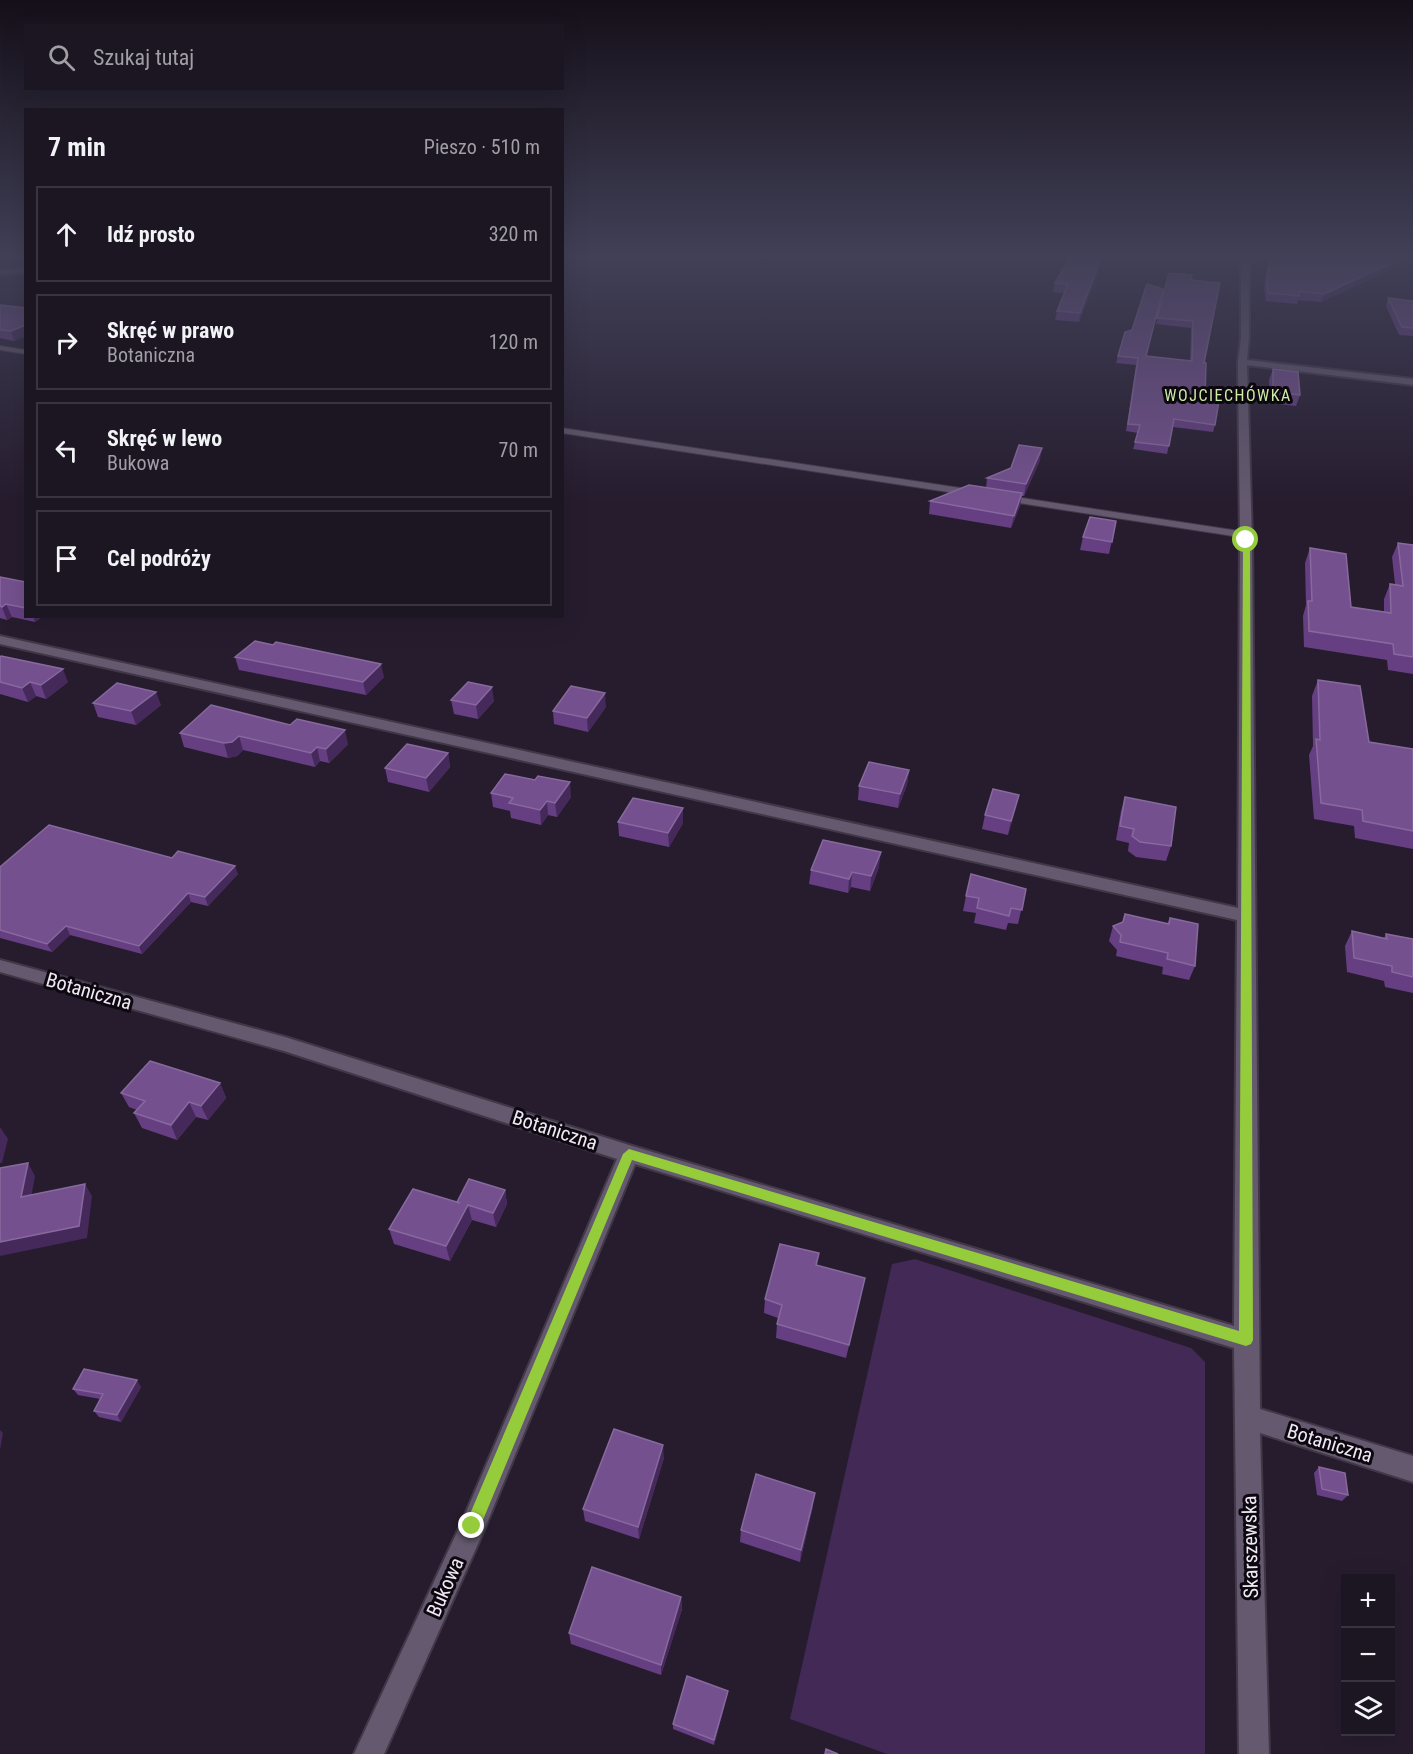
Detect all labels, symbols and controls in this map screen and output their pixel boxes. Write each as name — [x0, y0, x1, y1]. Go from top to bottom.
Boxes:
search box — [24, 24, 564, 90]
icon: search — [45, 41, 78, 74]
text: Szukaj tutaj — [93, 45, 194, 70]
text: 7 min — [48, 132, 106, 162]
text: Pieszo · 510 m — [424, 135, 540, 159]
icon: ahead — [50, 218, 83, 251]
text: Idź prosto — [107, 222, 195, 247]
text: 320 m — [489, 222, 538, 246]
text: Skręć w prawo — [107, 318, 234, 343]
icon: right — [50, 326, 83, 359]
text: 120 m — [489, 330, 538, 354]
text: Botaniczna — [107, 343, 195, 367]
district label: WOJCIECHÓWKA — [1164, 385, 1292, 405]
text: Skręć w lewo — [107, 426, 222, 451]
icon: left — [50, 434, 83, 467]
text: 70 m — [499, 438, 538, 462]
text: Bukowa — [107, 451, 169, 475]
route start — [1232, 526, 1258, 552]
icon: arrive — [50, 542, 83, 575]
text: Cel podróży — [107, 546, 211, 571]
street label: Botaniczna — [43, 967, 135, 1015]
street label: Botaniczna — [509, 1105, 601, 1155]
street label: Botaniczna — [1284, 1419, 1376, 1467]
street label: Skarszewska — [1237, 1495, 1263, 1599]
route end — [458, 1512, 484, 1538]
street label: Bukowa — [421, 1554, 469, 1620]
map controls — [1341, 1574, 1395, 1736]
button: + — [1341, 1574, 1395, 1628]
button: − — [1341, 1628, 1395, 1682]
button: layers — [1341, 1682, 1395, 1736]

